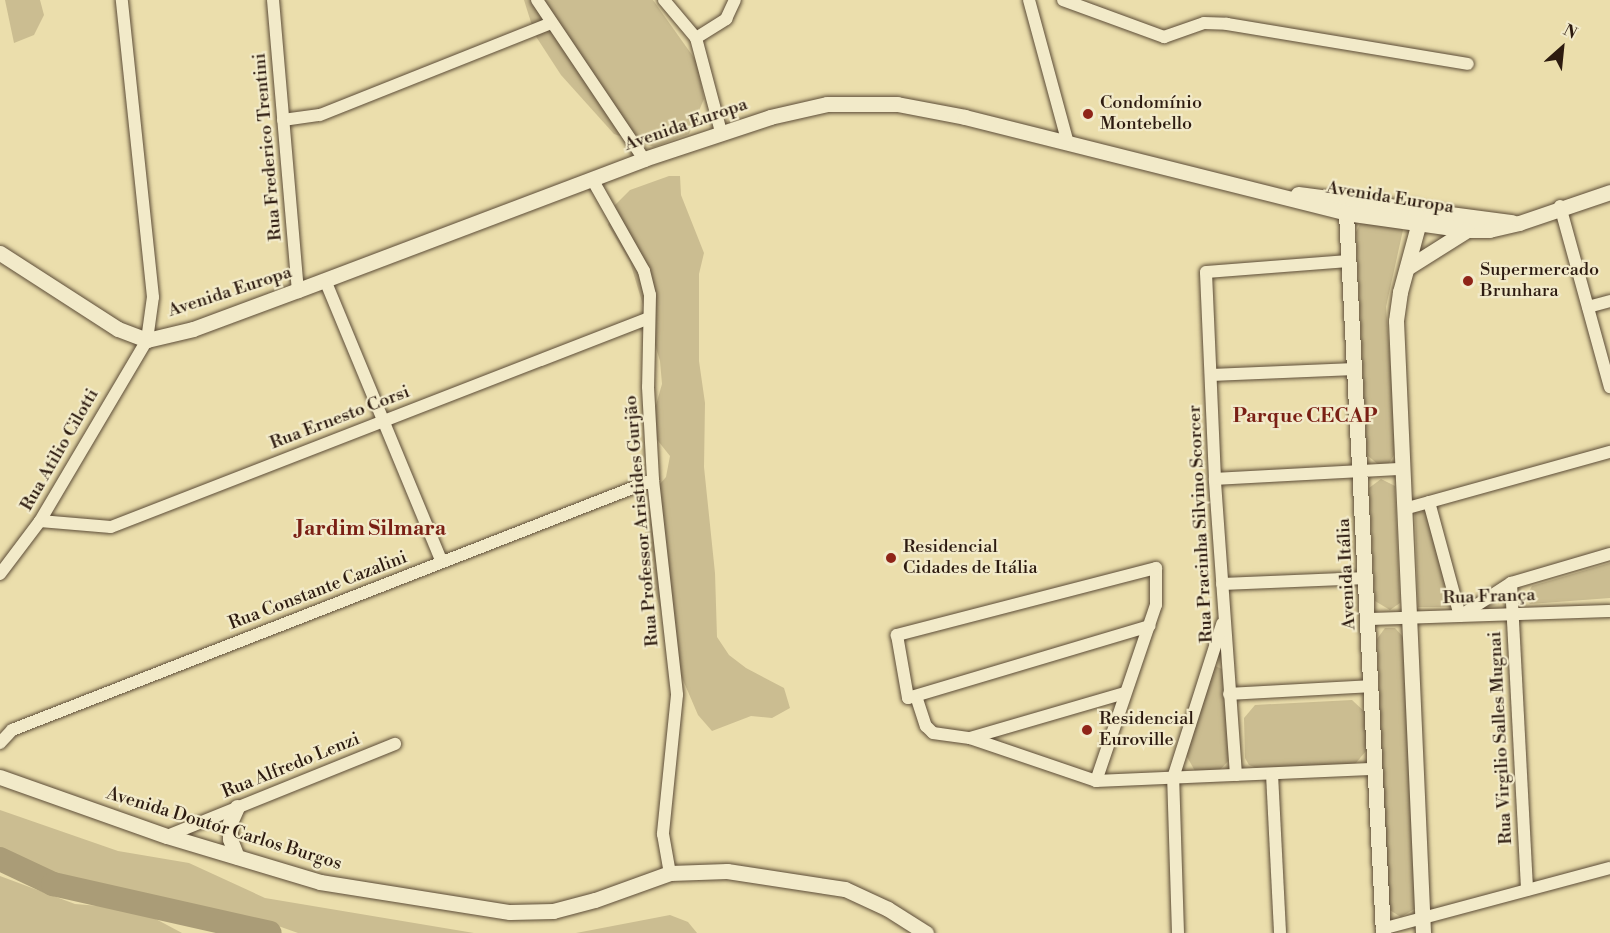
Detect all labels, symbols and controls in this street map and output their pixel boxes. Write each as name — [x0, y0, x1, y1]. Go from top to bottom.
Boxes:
north arrow — [1532, 18, 1592, 78]
text: N — [1560, 20, 1580, 44]
street label: Rua Frederico Trentini — [249, 52, 287, 242]
place label: Condomínio Montebello — [1100, 93, 1202, 136]
street label: Avenida Europa — [622, 94, 750, 156]
marker: Condomínio Montebello — [1081, 107, 1095, 121]
street label: Avenida Europa — [1325, 177, 1455, 219]
place label: Supermercado Brunhara — [1480, 260, 1599, 302]
street label: Avenida Europa — [165, 262, 295, 322]
marker: Supermercado Brunhara — [1461, 274, 1475, 288]
street label: Rua Ernesto Corsi — [267, 381, 413, 455]
street label: Rua Atilio Cilotti — [16, 385, 104, 515]
street label: Rua Professor Aristides Gurjão — [620, 394, 664, 648]
district label: Parque CECAP — [1233, 404, 1377, 428]
street label: Rua Pracinha Silvino Scorcer — [1184, 405, 1218, 643]
district label: Jardim Silmara — [296, 516, 446, 542]
street label: Avenida Itália — [1333, 518, 1361, 630]
place label: Residencial Cidades de Itália — [903, 537, 1038, 580]
street label: Rua Constante Cazalini — [226, 547, 410, 635]
marker: Residencial Cidades de Itália — [884, 551, 898, 565]
street label: Rua França — [1442, 585, 1536, 609]
street label: Rua Virgilio Salles Mugnai — [1485, 631, 1517, 845]
place label: Residencial Euroville — [1099, 709, 1194, 752]
marker: Residencial Euroville — [1080, 723, 1094, 737]
street label: Rua Alfredo Lenzi — [219, 728, 363, 804]
street label: Avenida Doutor Carlos Burgos — [104, 783, 344, 875]

